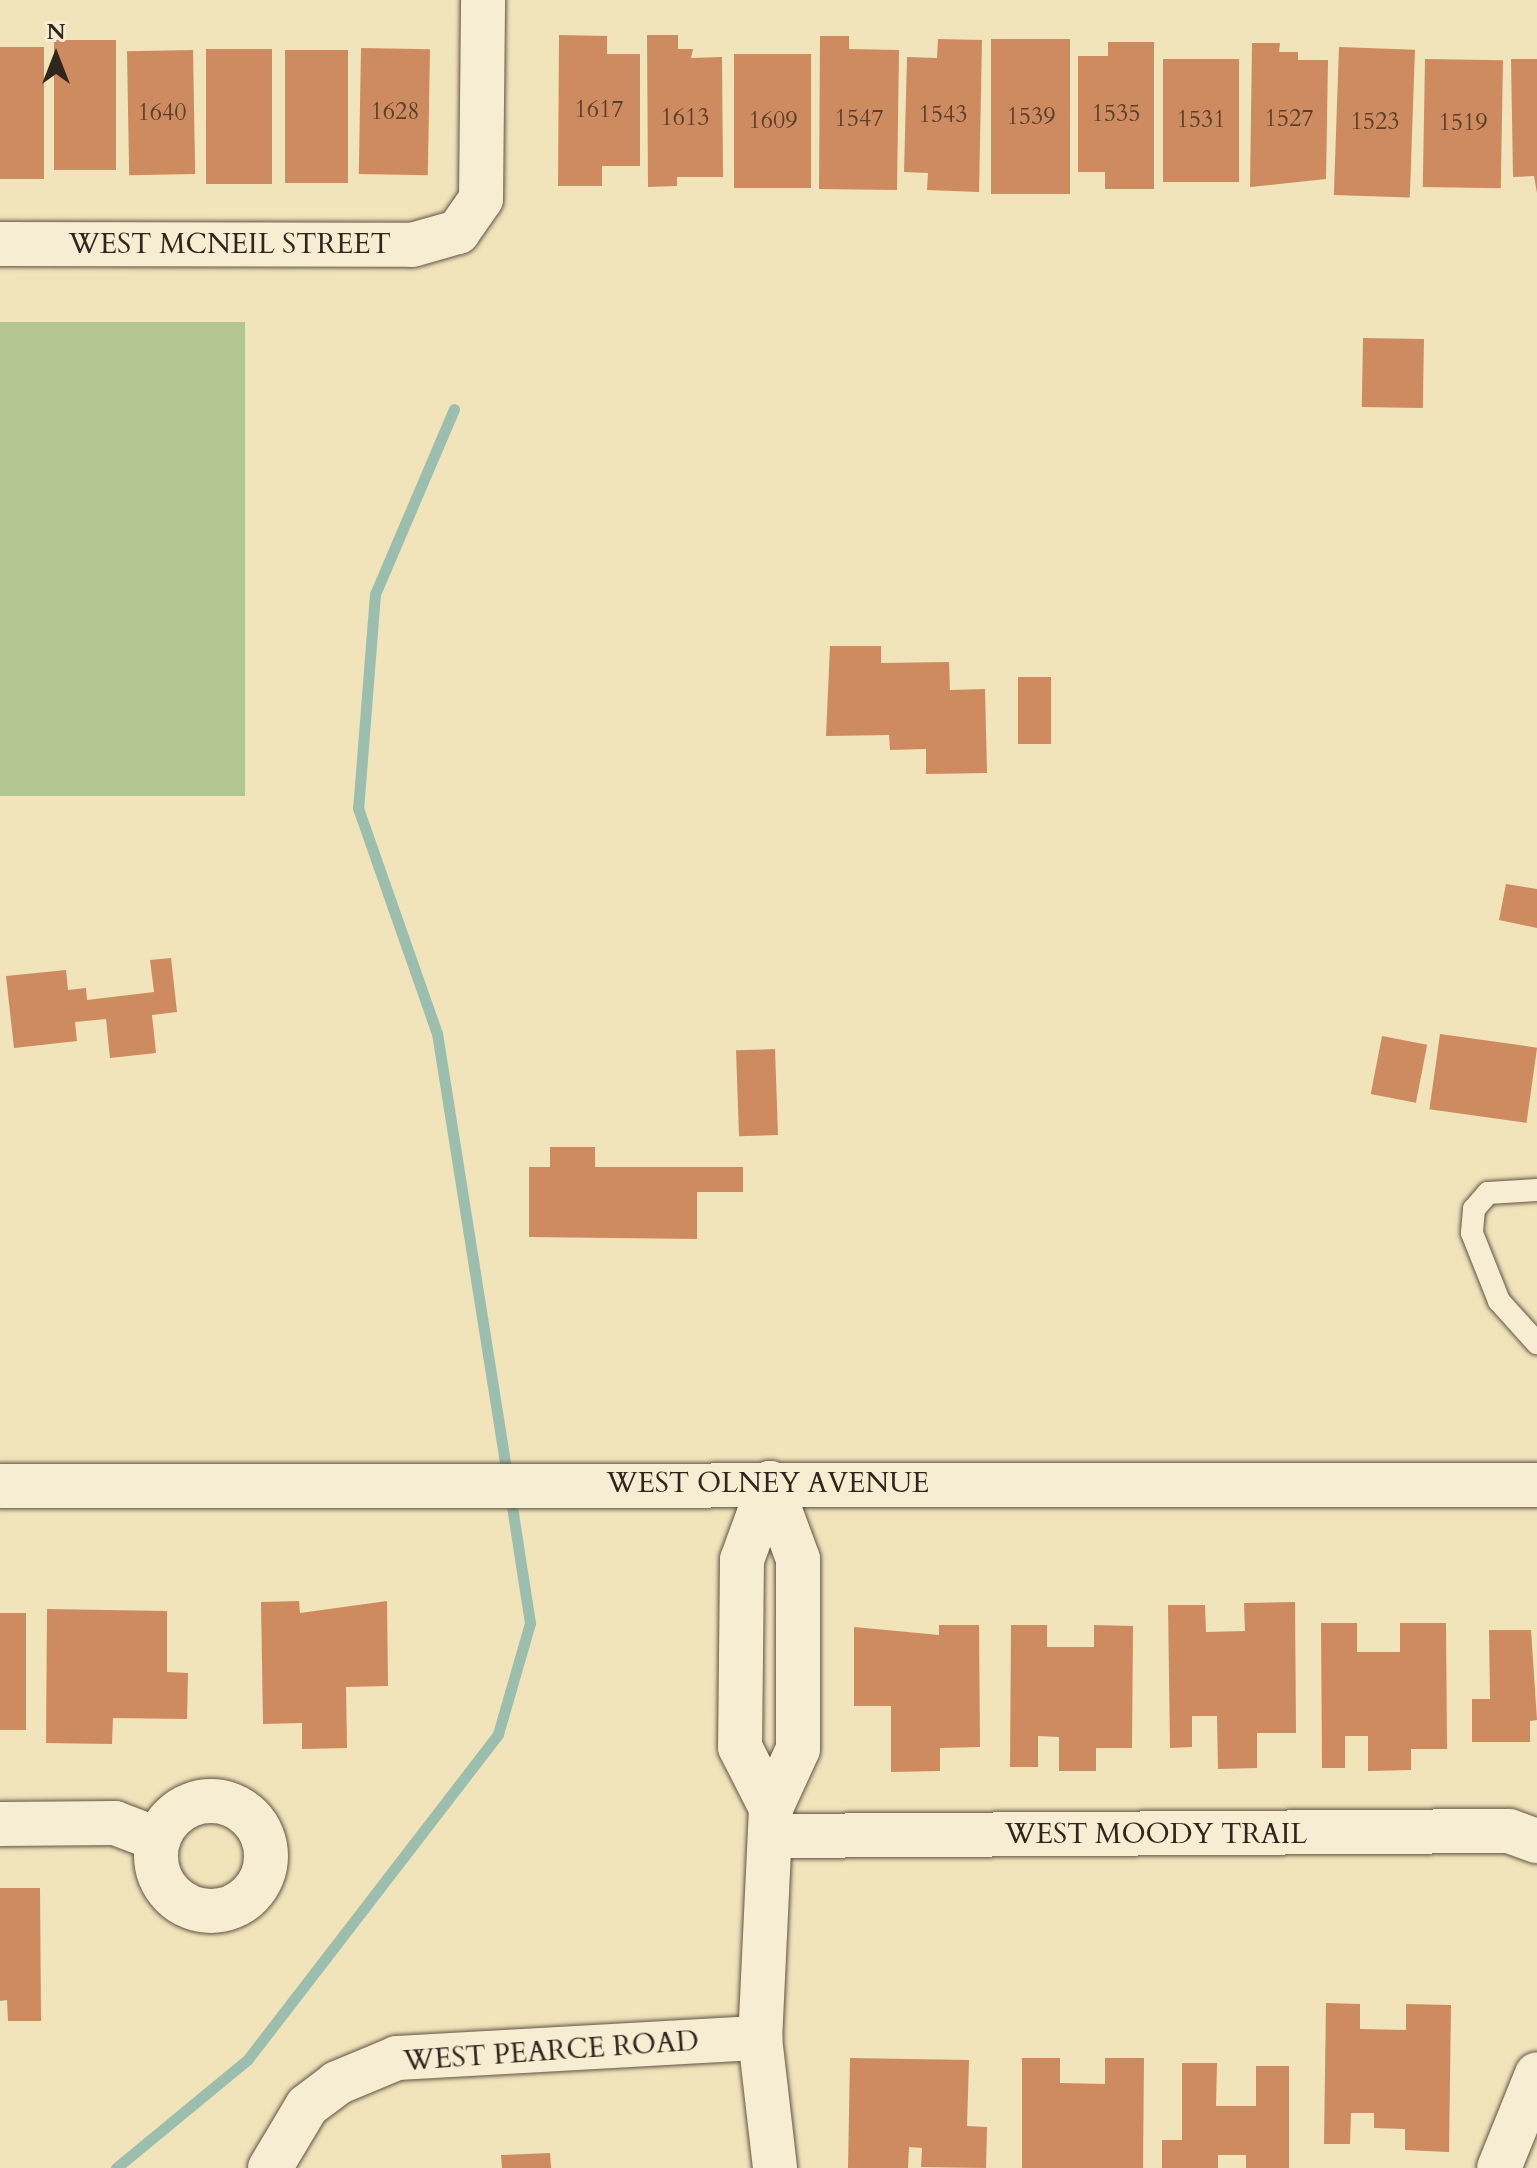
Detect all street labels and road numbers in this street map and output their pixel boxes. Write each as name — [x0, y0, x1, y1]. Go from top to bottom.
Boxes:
street label: WEST MCNEIL STREET — [69, 227, 391, 261]
street label: WEST OLNEY AVENUE — [607, 1466, 929, 1500]
street label: WEST MOODY TRAIL — [1005, 1817, 1307, 1851]
street label: WEST PEARCE ROAD — [402, 2024, 700, 2078]

